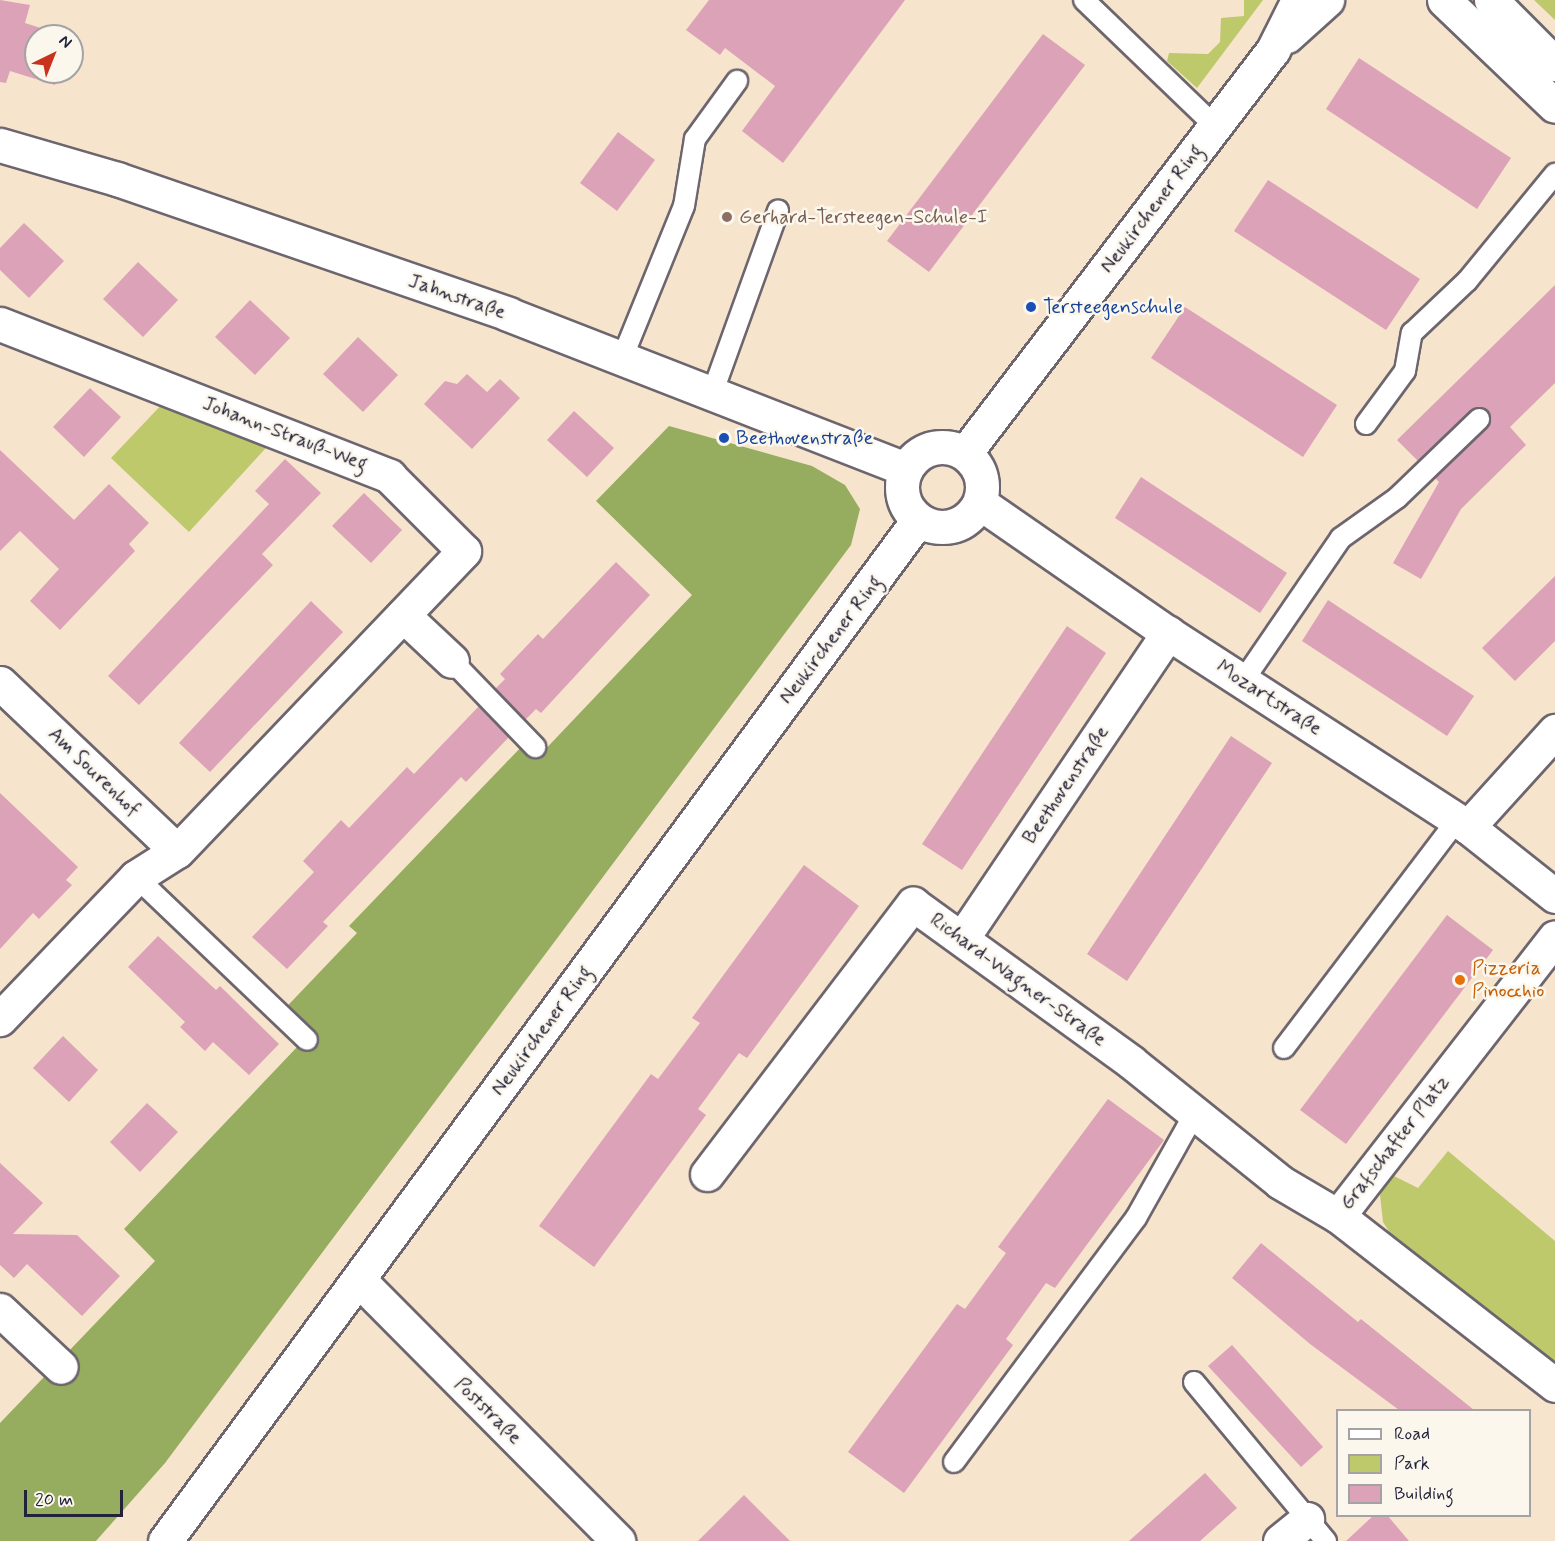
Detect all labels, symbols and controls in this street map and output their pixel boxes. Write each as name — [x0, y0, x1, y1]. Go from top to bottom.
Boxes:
north arrow — [24, 24, 84, 84]
text: N — [54, 31, 76, 53]
street label: Neukirchener Ring — [1096, 140, 1208, 278]
place label: Gerhard-Tersteegen-Schule-I — [739, 205, 988, 229]
marker: Gerhard-Tersteegen-Schule-I — [720, 210, 734, 224]
street label: Jahnstraße — [405, 269, 509, 325]
place label: Tersteegenschule — [1043, 295, 1183, 319]
marker: Tersteegenschule — [1024, 300, 1038, 314]
street label: Johann-Strauß-Weg — [199, 392, 371, 476]
place label: Beethovenstraße — [736, 426, 873, 450]
marker: Beethovenstraße — [717, 431, 731, 445]
street label: Neukirchener Ring — [775, 571, 887, 709]
street label: Mozartstraße — [1212, 655, 1326, 741]
street label: Beethovenstraße — [1018, 721, 1114, 849]
street label: Am Sourenhof — [43, 722, 145, 822]
street label: Richard-Wagner-Straße — [925, 908, 1111, 1052]
place label: Pizzeria Pinocchio — [1472, 957, 1544, 1004]
street label: Neukirchener Ring — [487, 961, 597, 1101]
marker: Pizzeria Pinocchio — [1453, 973, 1467, 987]
street label: Grafschafter Platz — [1335, 1071, 1455, 1215]
street label: Poststraße — [449, 1372, 527, 1450]
legend — [1336, 1409, 1531, 1517]
text: Road — [1394, 1422, 1430, 1446]
text: Park — [1394, 1452, 1430, 1476]
scale bar — [27, 1478, 126, 1516]
text: Building — [1394, 1482, 1454, 1506]
text: 20 m — [35, 1488, 73, 1512]

